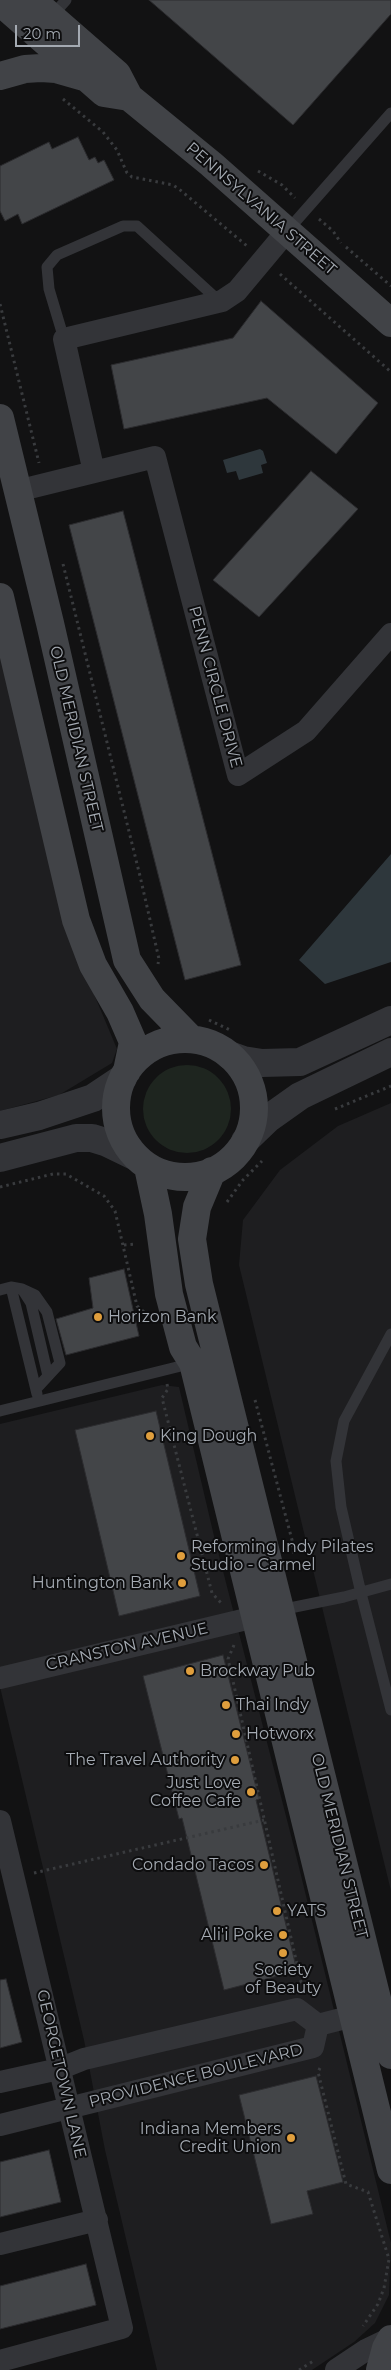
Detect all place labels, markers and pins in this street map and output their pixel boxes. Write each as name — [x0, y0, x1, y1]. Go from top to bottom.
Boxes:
place label: Horizon Bank — [108, 1307, 217, 1327]
marker: Horizon Bank — [92, 1311, 104, 1323]
place label: King Dough — [160, 1426, 257, 1446]
marker: King Dough — [144, 1430, 156, 1442]
place label: Reforming Indy Pilates Studio - Carmel — [191, 1537, 374, 1575]
marker: Reforming Indy Pilates Studio - Carmel — [175, 1550, 187, 1562]
place label: Huntington Bank — [32, 1573, 172, 1593]
marker: Huntington Bank — [176, 1577, 188, 1589]
place label: Brockway Pub — [200, 1661, 315, 1681]
marker: Brockway Pub — [184, 1665, 196, 1677]
place label: Thai Indy — [236, 1695, 309, 1715]
marker: Thai Indy — [220, 1699, 232, 1711]
place label: Hotworx — [246, 1724, 314, 1744]
marker: Hotworx — [230, 1728, 242, 1740]
place label: The Travel Authority — [66, 1750, 225, 1770]
marker: The Travel Authority — [229, 1754, 241, 1766]
place label: Just Love Coffee Cafe — [150, 1773, 241, 1811]
marker: Just Love Coffee Cafe — [245, 1786, 257, 1798]
place label: Condado Tacos — [132, 1855, 254, 1875]
marker: Condado Tacos — [258, 1859, 270, 1871]
place label: YATS — [287, 1901, 326, 1921]
marker: YATS — [271, 1905, 283, 1917]
place label: Ali'i Poke — [201, 1925, 273, 1945]
marker: Ali'i Poke — [277, 1929, 289, 1941]
marker: Society of Beauty — [277, 1947, 289, 1959]
place label: Society of Beauty — [245, 1960, 321, 1998]
place label: Indiana Members Credit Union — [140, 2119, 281, 2157]
marker: Indiana Members Credit Union — [285, 2132, 297, 2144]

